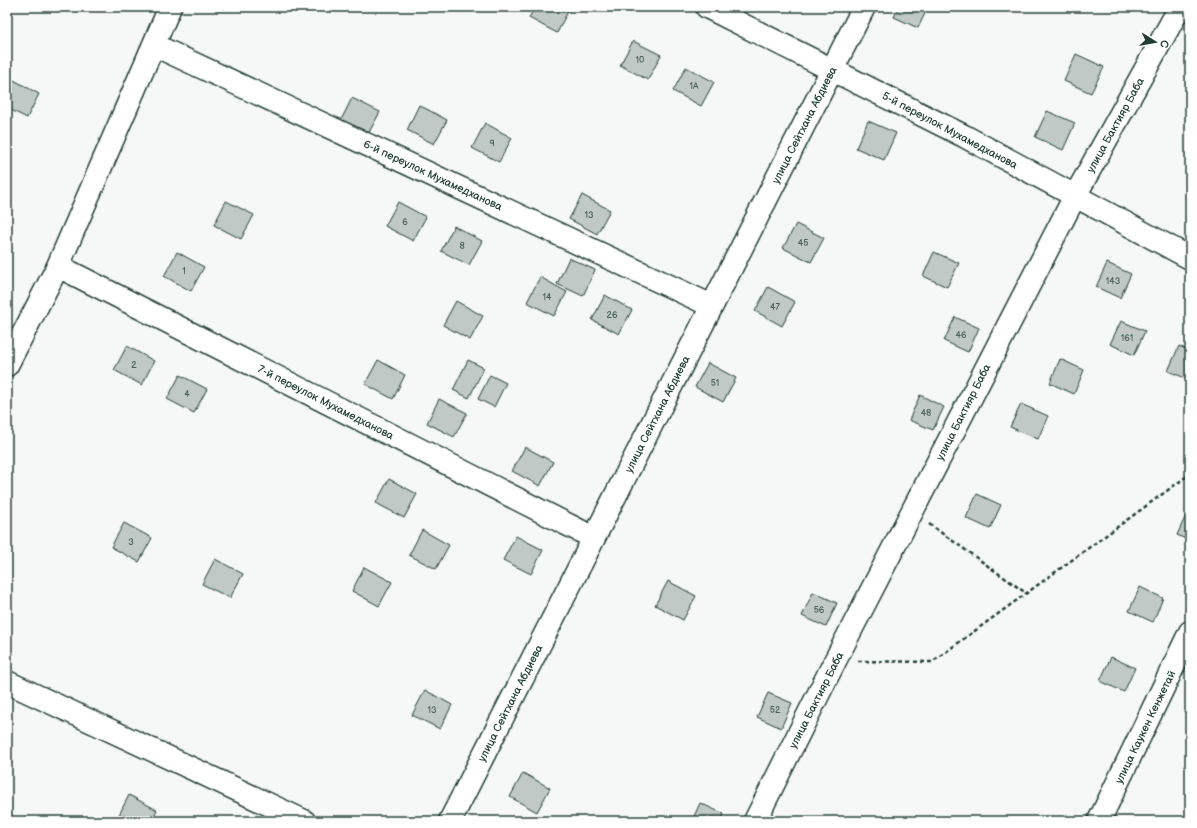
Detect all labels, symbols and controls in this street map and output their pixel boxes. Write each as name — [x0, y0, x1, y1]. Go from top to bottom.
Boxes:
north arrow — [1135, 22, 1175, 62]
text: С — [1157, 39, 1171, 49]
house number: 10 — [636, 55, 644, 66]
street label: улица Сейтхана Абдиева — [769, 64, 840, 186]
street label: улица Бактияр Баба — [1084, 75, 1147, 175]
house number: 1А — [690, 81, 699, 92]
street label: 5-й переулок Мухамедханова — [880, 89, 1020, 172]
street label: 6-й переулок Мухамедханова — [361, 137, 505, 214]
house number: 9 — [489, 138, 495, 149]
house number: 13 — [584, 210, 594, 221]
house number: 6 — [402, 217, 408, 228]
house number: 45 — [798, 238, 808, 249]
house number: 8 — [459, 241, 465, 252]
house number: 1 — [182, 266, 186, 277]
house number: 143 — [1106, 276, 1121, 287]
house number: 14 — [543, 292, 552, 303]
house number: 47 — [770, 302, 781, 313]
house number: 26 — [607, 310, 618, 321]
house number: 46 — [956, 330, 967, 341]
house number: 161 — [1121, 333, 1133, 344]
street label: улица Сейтхана Абдиева — [622, 353, 693, 475]
house number: 2 — [131, 360, 137, 371]
street label: улица Бактияр Баба — [933, 361, 994, 463]
street label: 7-й переулок Мухамедханова — [256, 362, 396, 443]
house number: 51 — [711, 378, 719, 389]
house number: 4 — [184, 389, 190, 400]
house number: 48 — [921, 408, 931, 419]
house number: 3 — [128, 537, 134, 548]
house number: 56 — [814, 605, 825, 616]
street label: улица Сейтхана Абдиева — [475, 642, 546, 764]
street label: улица Бактияр Баба — [786, 649, 847, 751]
street label: улица Каукен Кенжетай — [1112, 669, 1179, 786]
house number: 13 — [427, 705, 437, 716]
house number: 52 — [770, 705, 781, 716]

